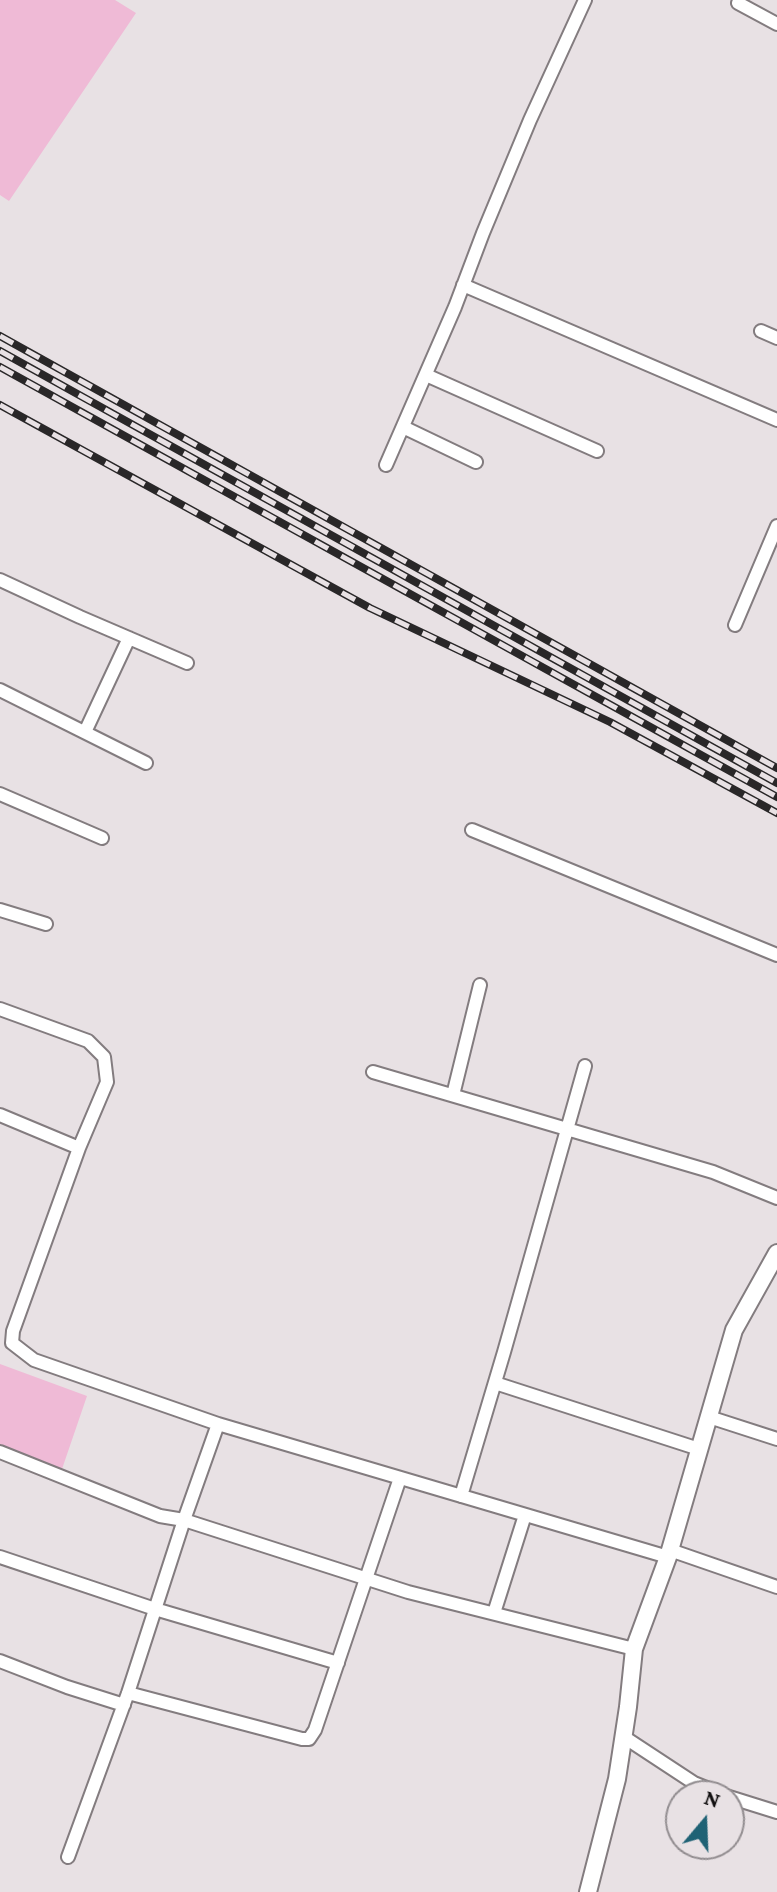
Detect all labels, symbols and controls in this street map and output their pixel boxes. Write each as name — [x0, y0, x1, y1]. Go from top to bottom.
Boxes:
north arrow — [665, 1780, 745, 1860]
text: N — [701, 1784, 723, 1813]

